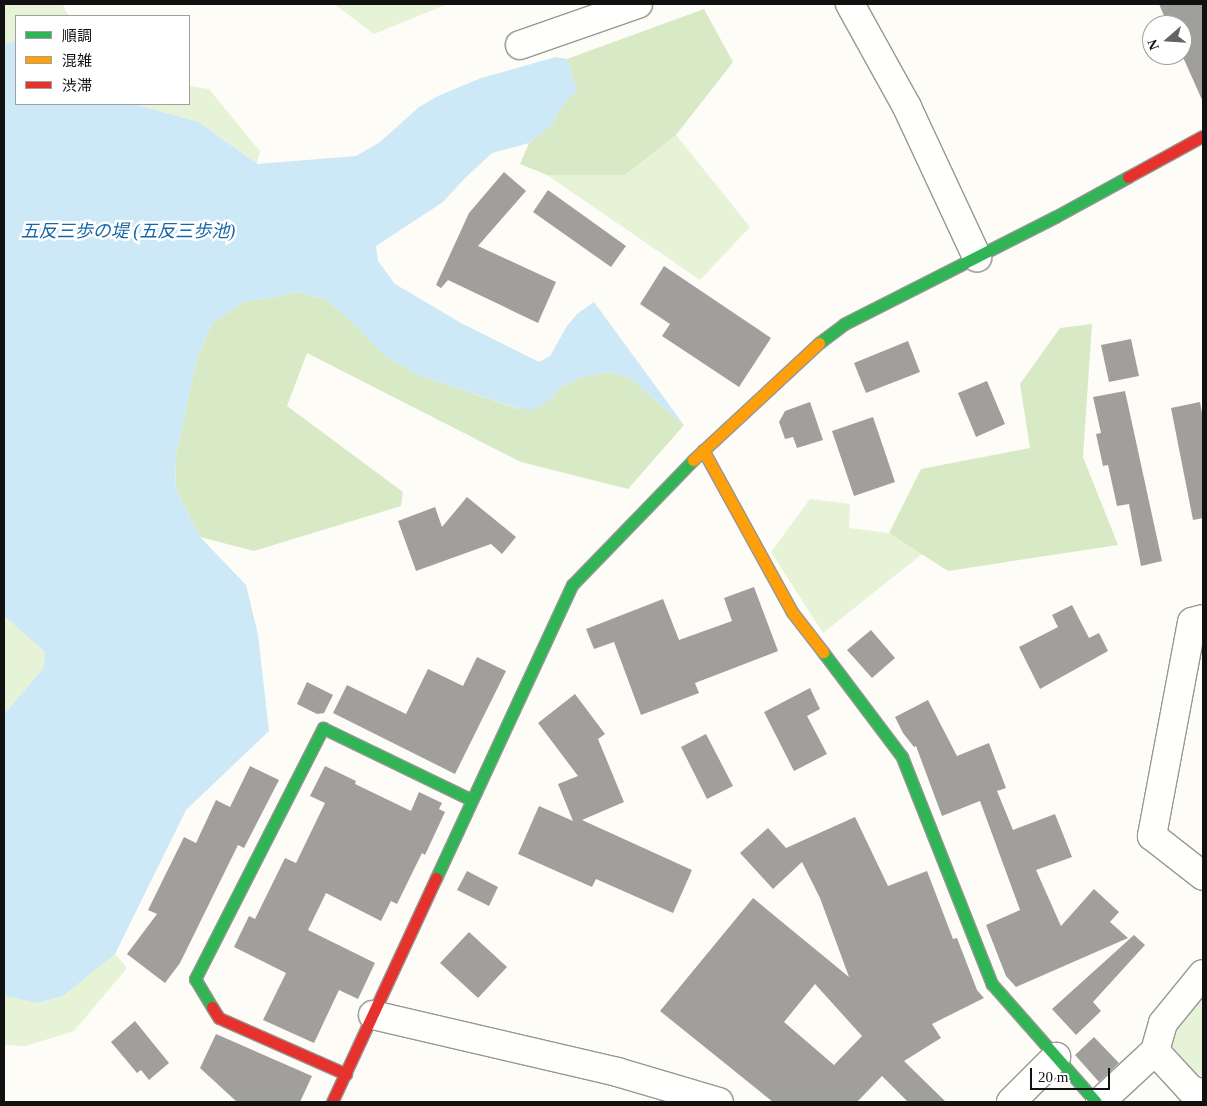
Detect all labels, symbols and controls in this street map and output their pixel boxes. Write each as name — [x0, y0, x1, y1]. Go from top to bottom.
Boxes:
legend — [15, 15, 190, 105]
north arrow — [1142, 15, 1192, 65]
text: 順調 — [62, 28, 92, 44]
text: N — [1145, 37, 1162, 52]
text: 混雑 — [62, 53, 92, 69]
text: 渋滞 — [62, 78, 92, 94]
water label: 五反三歩の堤 (五反三歩池) — [21, 220, 235, 242]
scale bar — [1032, 1058, 1112, 1090]
text: 20 m — [1038, 1069, 1068, 1085]

